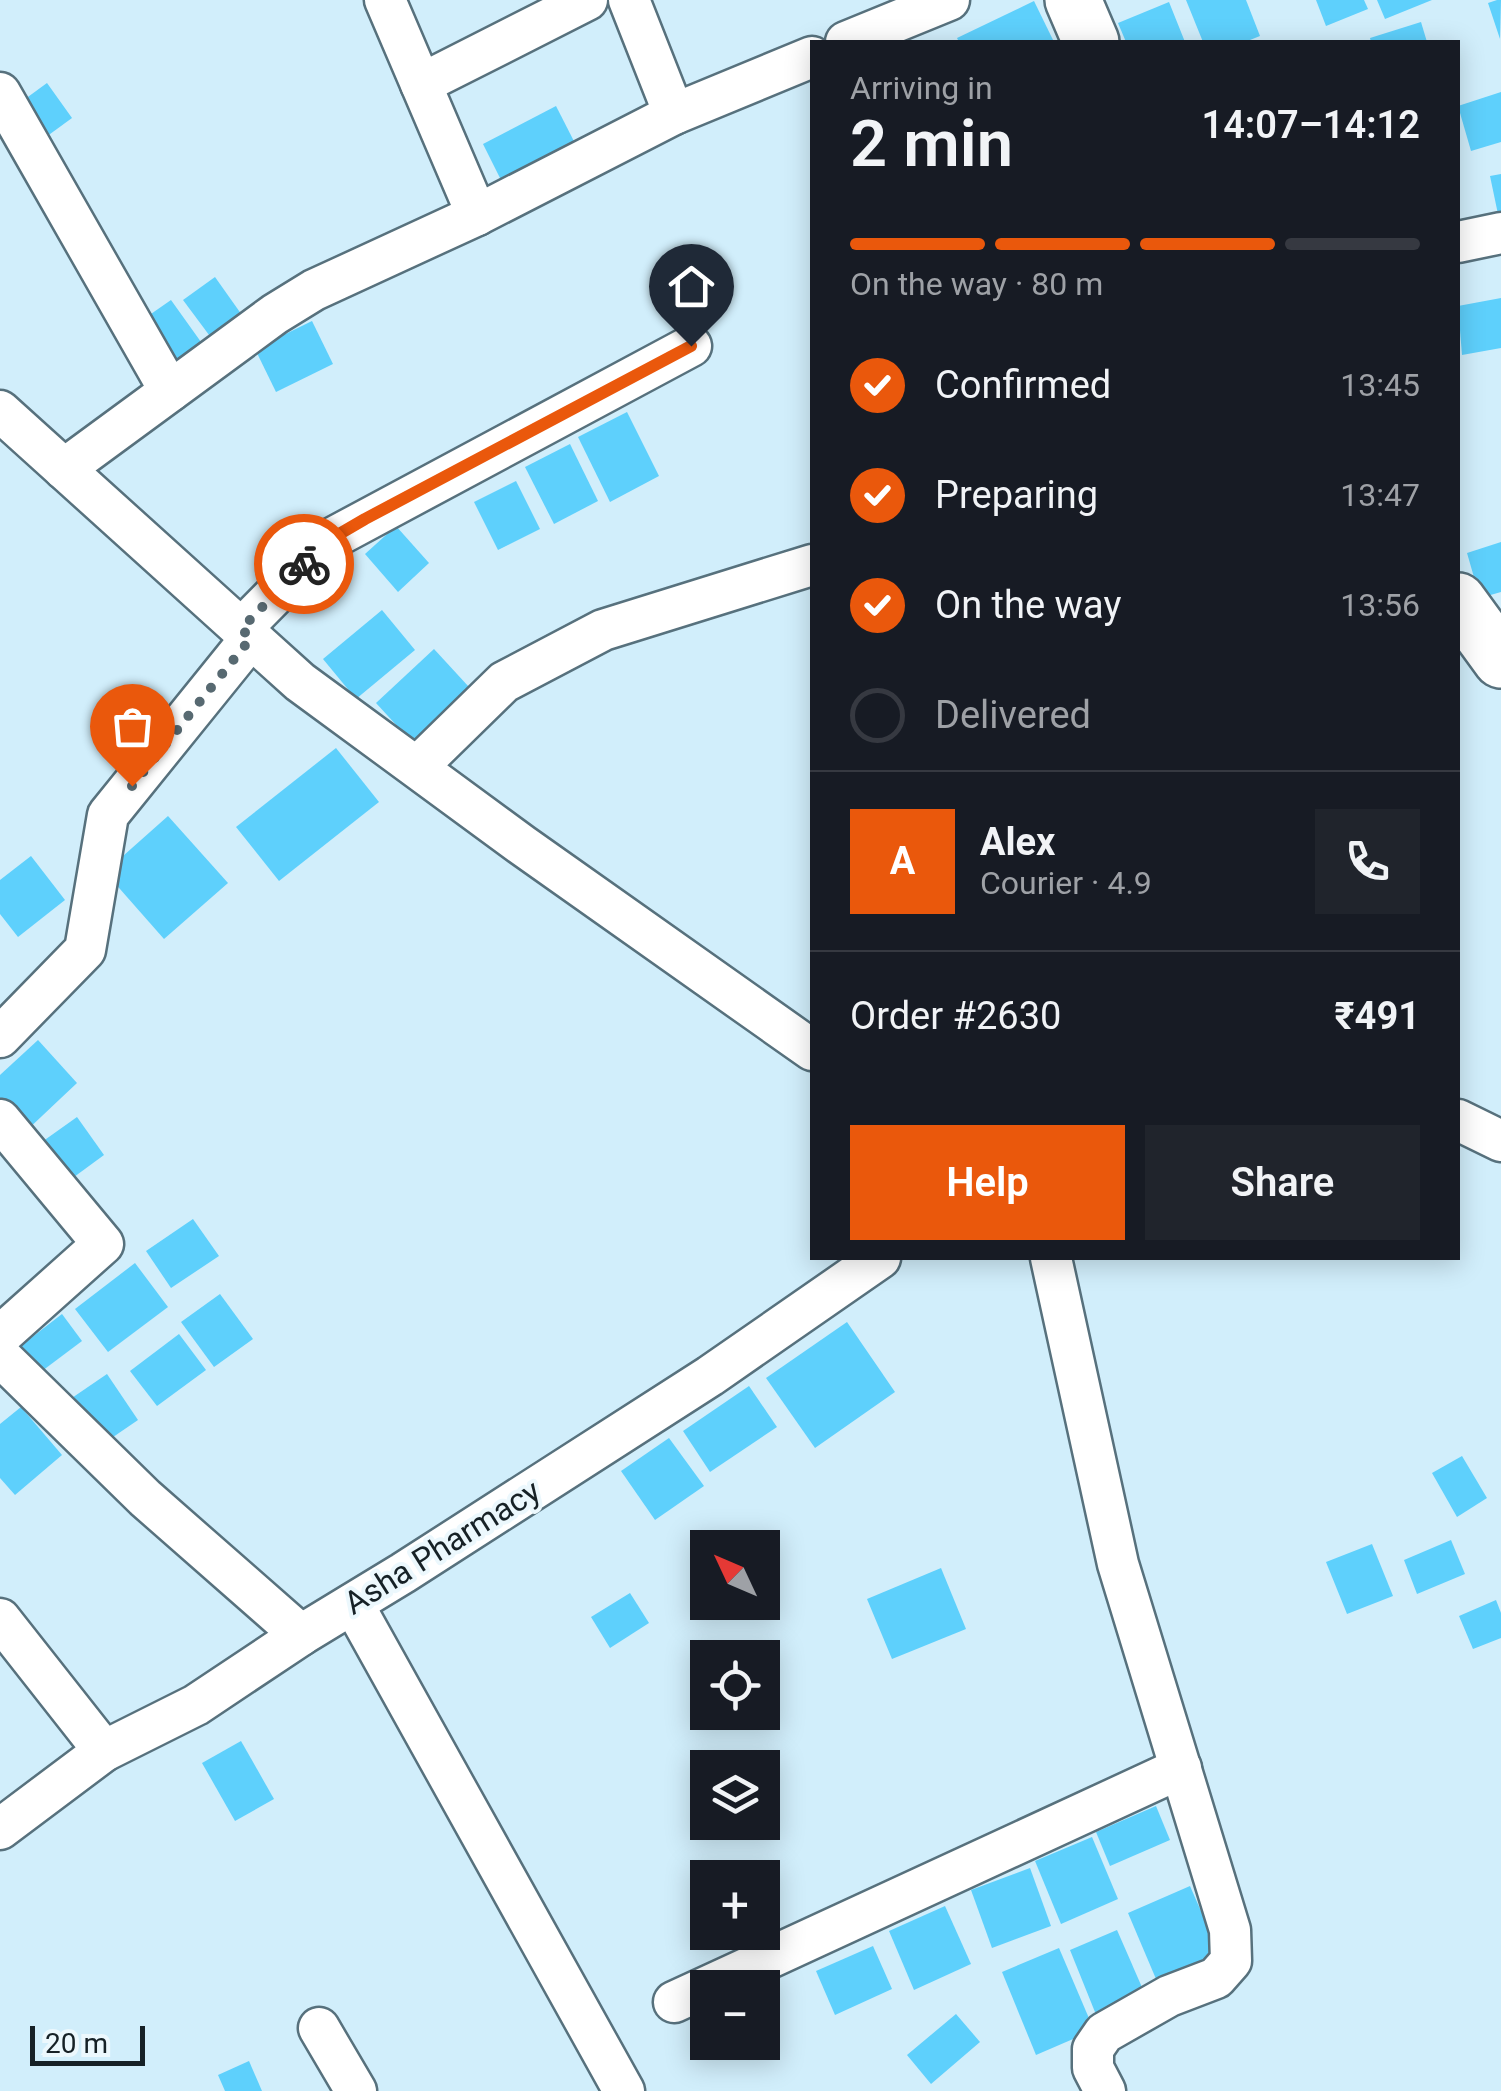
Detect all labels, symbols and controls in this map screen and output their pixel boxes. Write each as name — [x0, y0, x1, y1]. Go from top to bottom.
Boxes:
text: Arriving in — [850, 69, 993, 107]
text: 14:07–14:12 — [1201, 103, 1420, 147]
text: 2 min — [850, 106, 1013, 182]
pin — [649, 244, 734, 347]
icon: home — [664, 259, 719, 314]
text: On the way · 80 m — [850, 265, 1103, 303]
icon: check — [850, 358, 905, 413]
text: Confirmed — [935, 363, 1111, 407]
text: 13:45 — [1340, 366, 1420, 404]
icon: check — [850, 468, 905, 523]
text: Preparing — [935, 473, 1098, 517]
text: 13:47 — [1340, 476, 1420, 514]
courier — [254, 514, 354, 614]
icon: bike — [277, 537, 332, 592]
icon: check — [850, 578, 905, 633]
text: On the way — [935, 583, 1121, 627]
text: 13:56 — [1340, 586, 1420, 624]
pin — [90, 684, 175, 787]
text: Delivered — [935, 693, 1091, 737]
icon: bag — [105, 699, 160, 754]
button: phone — [1315, 809, 1420, 914]
text: Alex — [980, 820, 1055, 864]
text: A — [890, 839, 915, 883]
text: Courier · 4.9 — [980, 864, 1152, 902]
text: Order #2630 — [850, 994, 1061, 1038]
text: ₹491 — [1335, 994, 1420, 1038]
button: Help — [850, 1125, 1125, 1240]
button: Share — [1145, 1125, 1420, 1240]
street label: Asha Pharmacy — [337, 1472, 547, 1622]
north arrow — [690, 1530, 780, 1620]
map controls — [690, 1530, 780, 2060]
button: locate — [690, 1640, 780, 1730]
button: layers — [690, 1750, 780, 1840]
button: + — [690, 1860, 780, 1950]
button: − — [690, 1970, 780, 2060]
scale bar — [30, 2021, 145, 2066]
text: 20 m — [45, 2027, 108, 2060]

